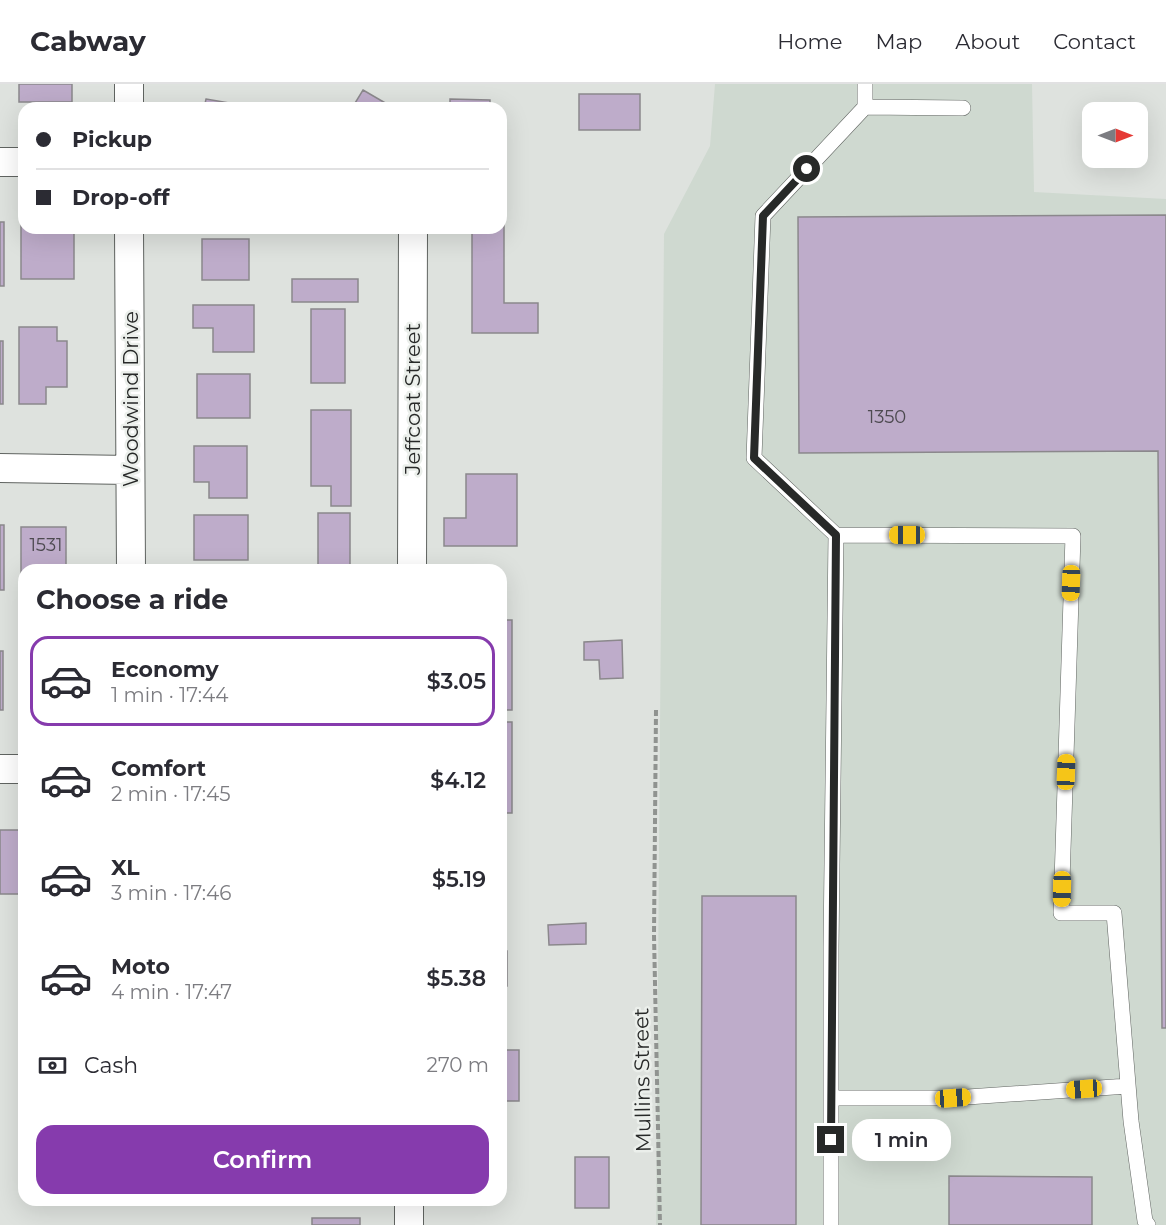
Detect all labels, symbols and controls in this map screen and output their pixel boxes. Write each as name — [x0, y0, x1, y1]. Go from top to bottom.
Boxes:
text: Cabway — [30, 24, 146, 58]
text: Home — [777, 29, 842, 54]
text: Map — [875, 29, 922, 54]
text: About — [955, 29, 1020, 54]
text: Contact — [1053, 29, 1136, 54]
north arrow — [1082, 102, 1148, 168]
map controls — [1082, 102, 1148, 168]
text: Pickup — [72, 126, 152, 153]
route start — [793, 155, 820, 182]
text: Drop-off — [72, 184, 170, 211]
street label: Woodwind Drive — [118, 311, 143, 487]
street label: Jeffcoat Street — [400, 323, 425, 476]
house number: 1350 — [868, 406, 906, 428]
car — [889, 526, 925, 544]
house number: 1531 — [29, 534, 63, 556]
car — [1061, 565, 1081, 601]
text: Choose a ride — [36, 583, 228, 616]
icon: car — [39, 654, 93, 708]
text: Economy — [111, 656, 219, 683]
text: $3.05 — [427, 668, 486, 695]
text: 1 min · 17:44 — [111, 683, 228, 707]
icon: car — [39, 753, 93, 807]
car — [1056, 754, 1076, 790]
text: Comfort — [111, 755, 206, 782]
text: $4.12 — [430, 767, 486, 794]
text: 2 min · 17:45 — [111, 782, 231, 806]
icon: car — [39, 852, 93, 906]
text: XL — [111, 854, 140, 881]
text: $5.19 — [432, 866, 486, 893]
car — [1053, 871, 1071, 907]
text: 3 min · 17:46 — [111, 881, 231, 905]
icon: car — [39, 951, 93, 1005]
text: Moto — [111, 953, 170, 980]
text: $5.38 — [427, 965, 486, 992]
text: 4 min · 17:47 — [111, 980, 232, 1004]
street label: Mullins Street — [628, 1008, 656, 1152]
icon: cash — [36, 1049, 69, 1082]
text: Cash — [84, 1052, 138, 1079]
text: 270 m — [427, 1053, 489, 1077]
car — [1065, 1079, 1103, 1099]
car — [934, 1088, 972, 1108]
callout: 1 min — [852, 1119, 951, 1161]
button: Confirm — [36, 1125, 489, 1194]
route end — [817, 1126, 844, 1153]
text: 1 min — [875, 1128, 928, 1152]

